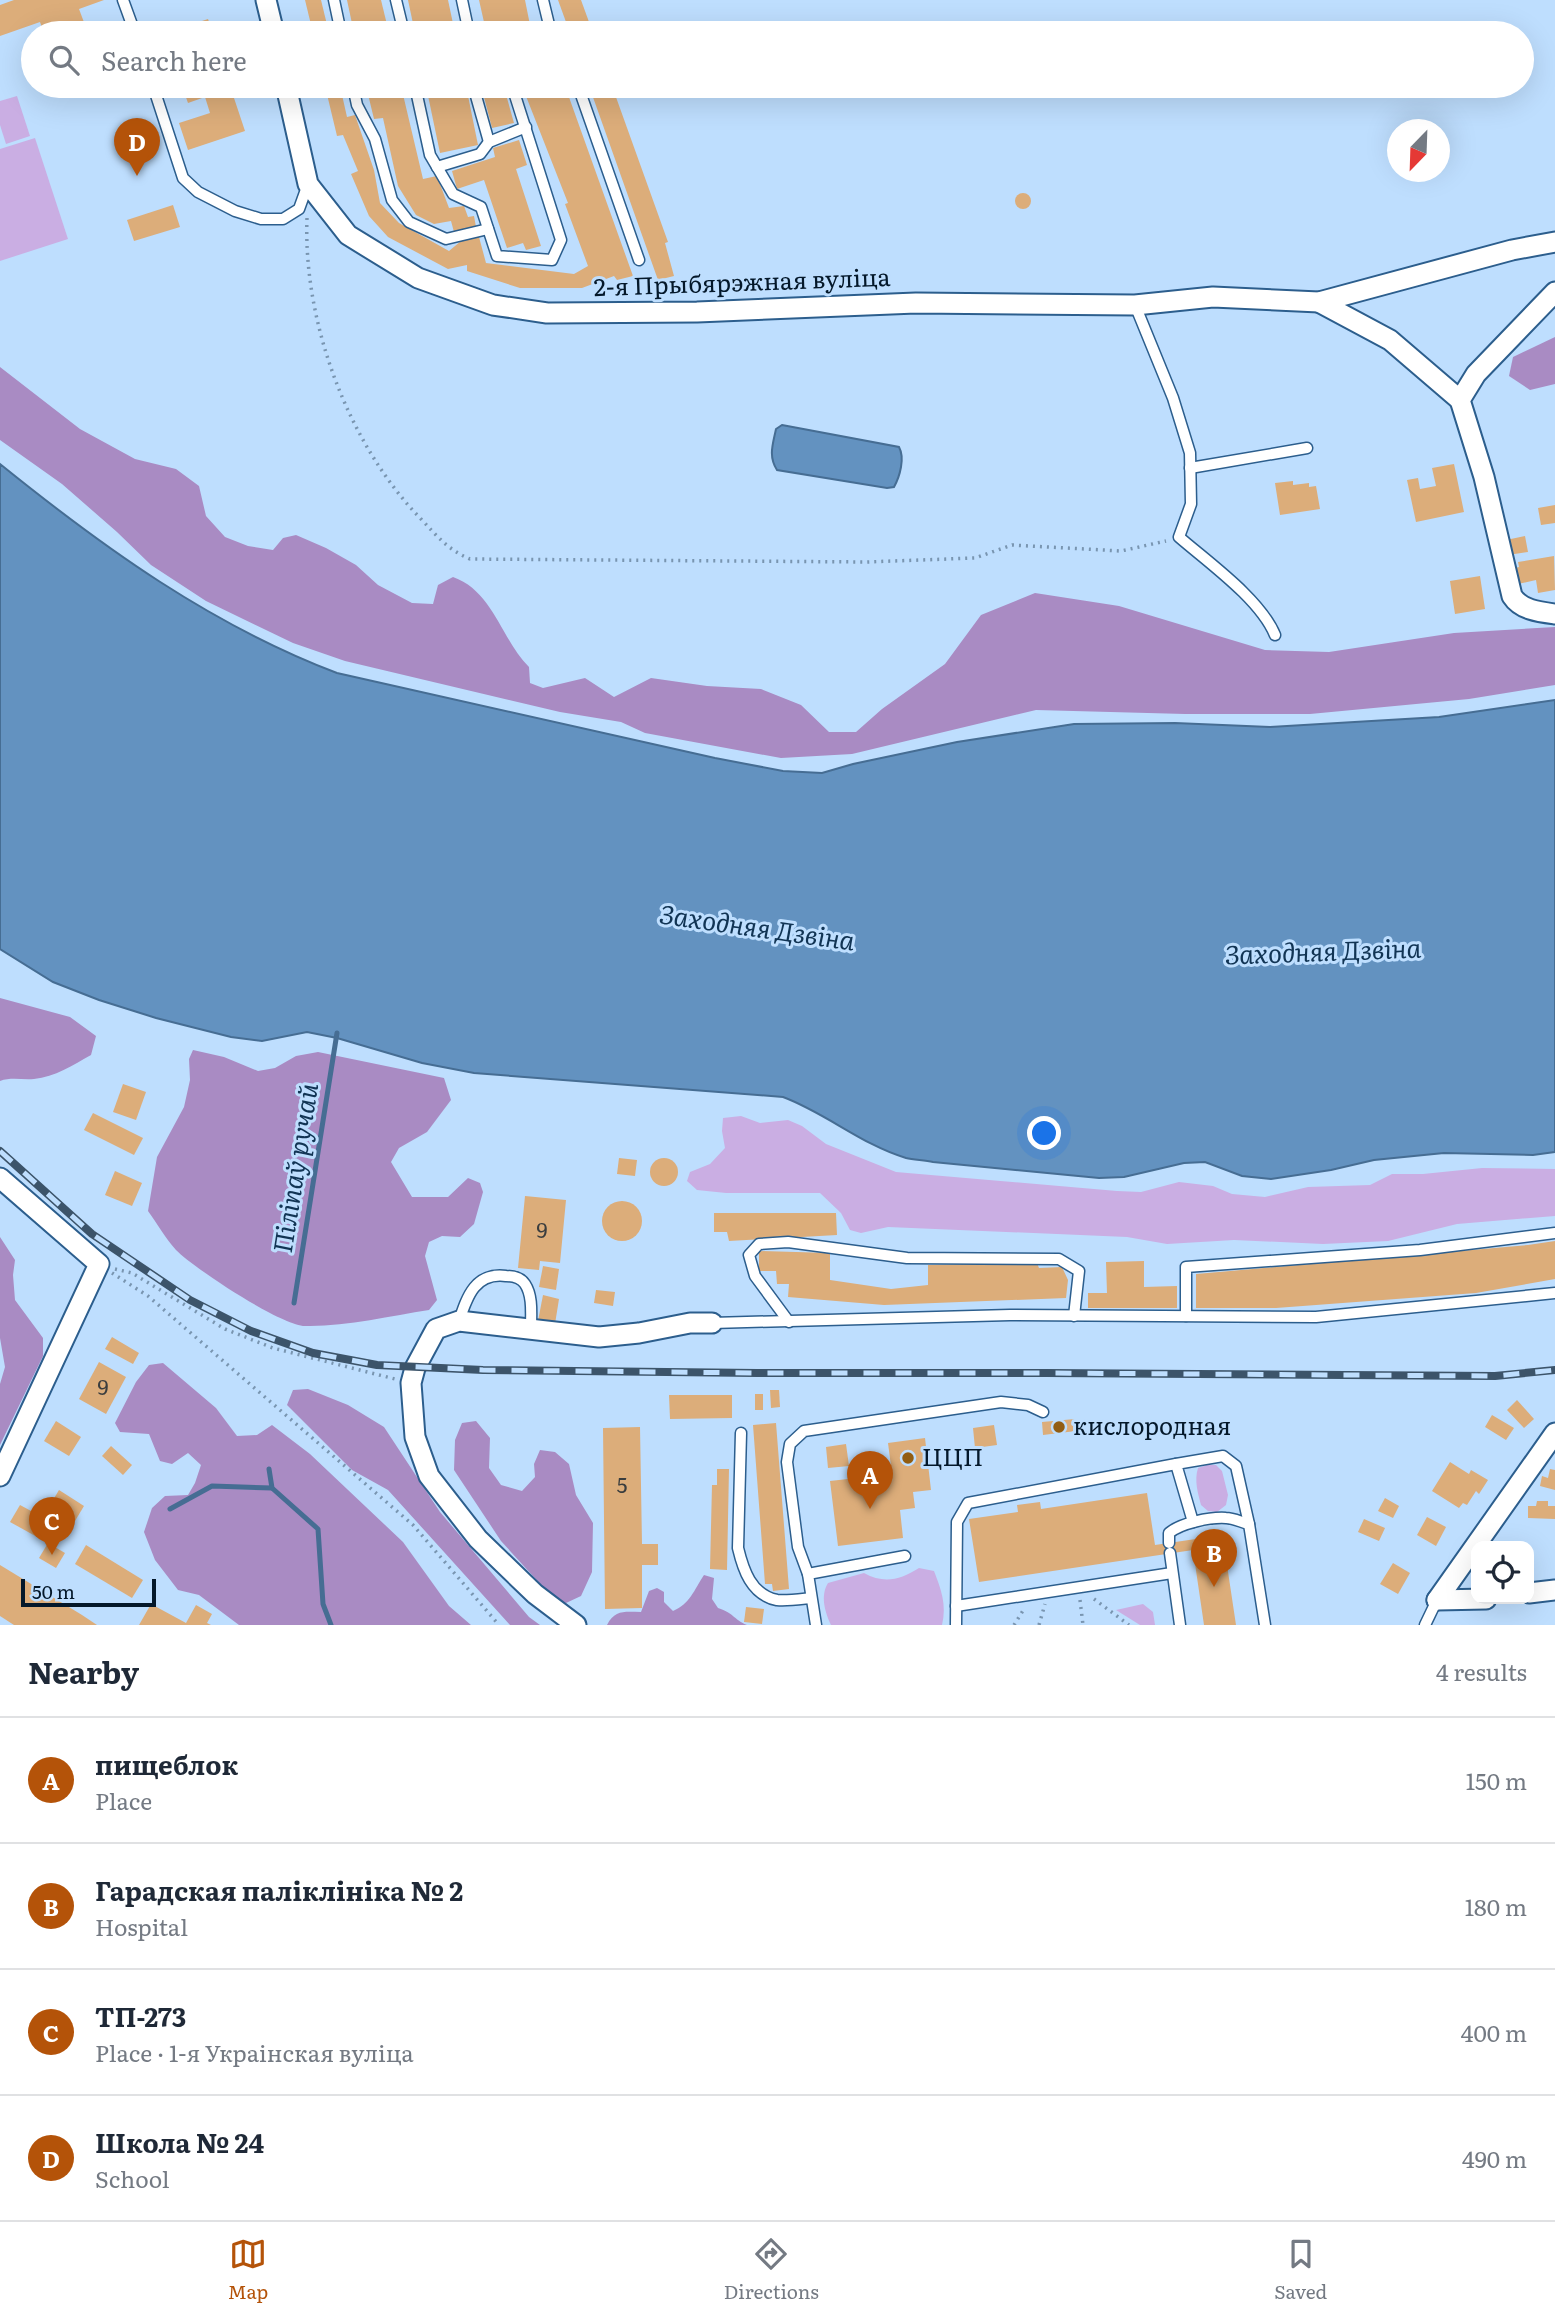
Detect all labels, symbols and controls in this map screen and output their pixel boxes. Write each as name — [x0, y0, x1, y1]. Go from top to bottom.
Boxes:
search box — [21, 21, 1534, 98]
text: Search here — [101, 40, 247, 79]
icon: search — [45, 41, 83, 79]
pin: D — [114, 118, 160, 176]
north arrow — [1387, 119, 1450, 182]
street label: 2-я Прыбярэжная вуліца — [593, 258, 891, 303]
water label: Заходняя Дзвіна — [657, 893, 858, 959]
water label: Заходняя Дзвіна — [1224, 927, 1422, 972]
water label: Піліпаў ручай — [261, 1079, 326, 1255]
your location — [1027, 1116, 1061, 1150]
house number: 9 — [537, 1213, 548, 1244]
house number: 9 — [98, 1370, 109, 1401]
place label: кислородная — [1073, 1407, 1231, 1442]
marker: кислородная — [1051, 1419, 1067, 1435]
place label: ЦЦП — [922, 1438, 983, 1473]
marker: ЦЦП — [900, 1450, 916, 1466]
pin: A — [847, 1451, 893, 1509]
house number: 5 — [617, 1468, 627, 1499]
pin: C — [29, 1497, 75, 1555]
pin: B — [1191, 1529, 1237, 1587]
map controls — [1471, 1541, 1534, 1604]
button: locate — [1471, 1541, 1534, 1604]
scale bar — [21, 1576, 156, 1608]
text: 50 m — [32, 1577, 75, 1605]
text: Nearby — [28, 1649, 139, 1693]
text: 4 results — [1436, 1654, 1527, 1688]
text: пищеблок — [95, 1744, 238, 1783]
text: A — [42, 1763, 60, 1797]
text: 150 m — [1466, 1763, 1527, 1797]
text: Place — [95, 1783, 152, 1817]
text: Гарадская паліклініка № 2 — [95, 1870, 463, 1909]
text: B — [43, 1889, 59, 1923]
text: 180 m — [1465, 1889, 1527, 1923]
text: Hospital — [95, 1909, 188, 1943]
text: ТП-273 — [95, 1996, 186, 2035]
text: C — [43, 2015, 59, 2049]
text: 400 m — [1461, 2015, 1527, 2049]
text: Place · 1-я Украінская вуліца — [95, 2035, 414, 2069]
text: Школа № 24 — [95, 2122, 264, 2161]
text: D — [42, 2141, 60, 2175]
text: 490 m — [1462, 2141, 1527, 2175]
text: School — [95, 2161, 169, 2195]
tab: Map — [228, 2235, 268, 2305]
tab: Directions — [724, 2235, 819, 2305]
tab: Saved — [1274, 2235, 1327, 2305]

